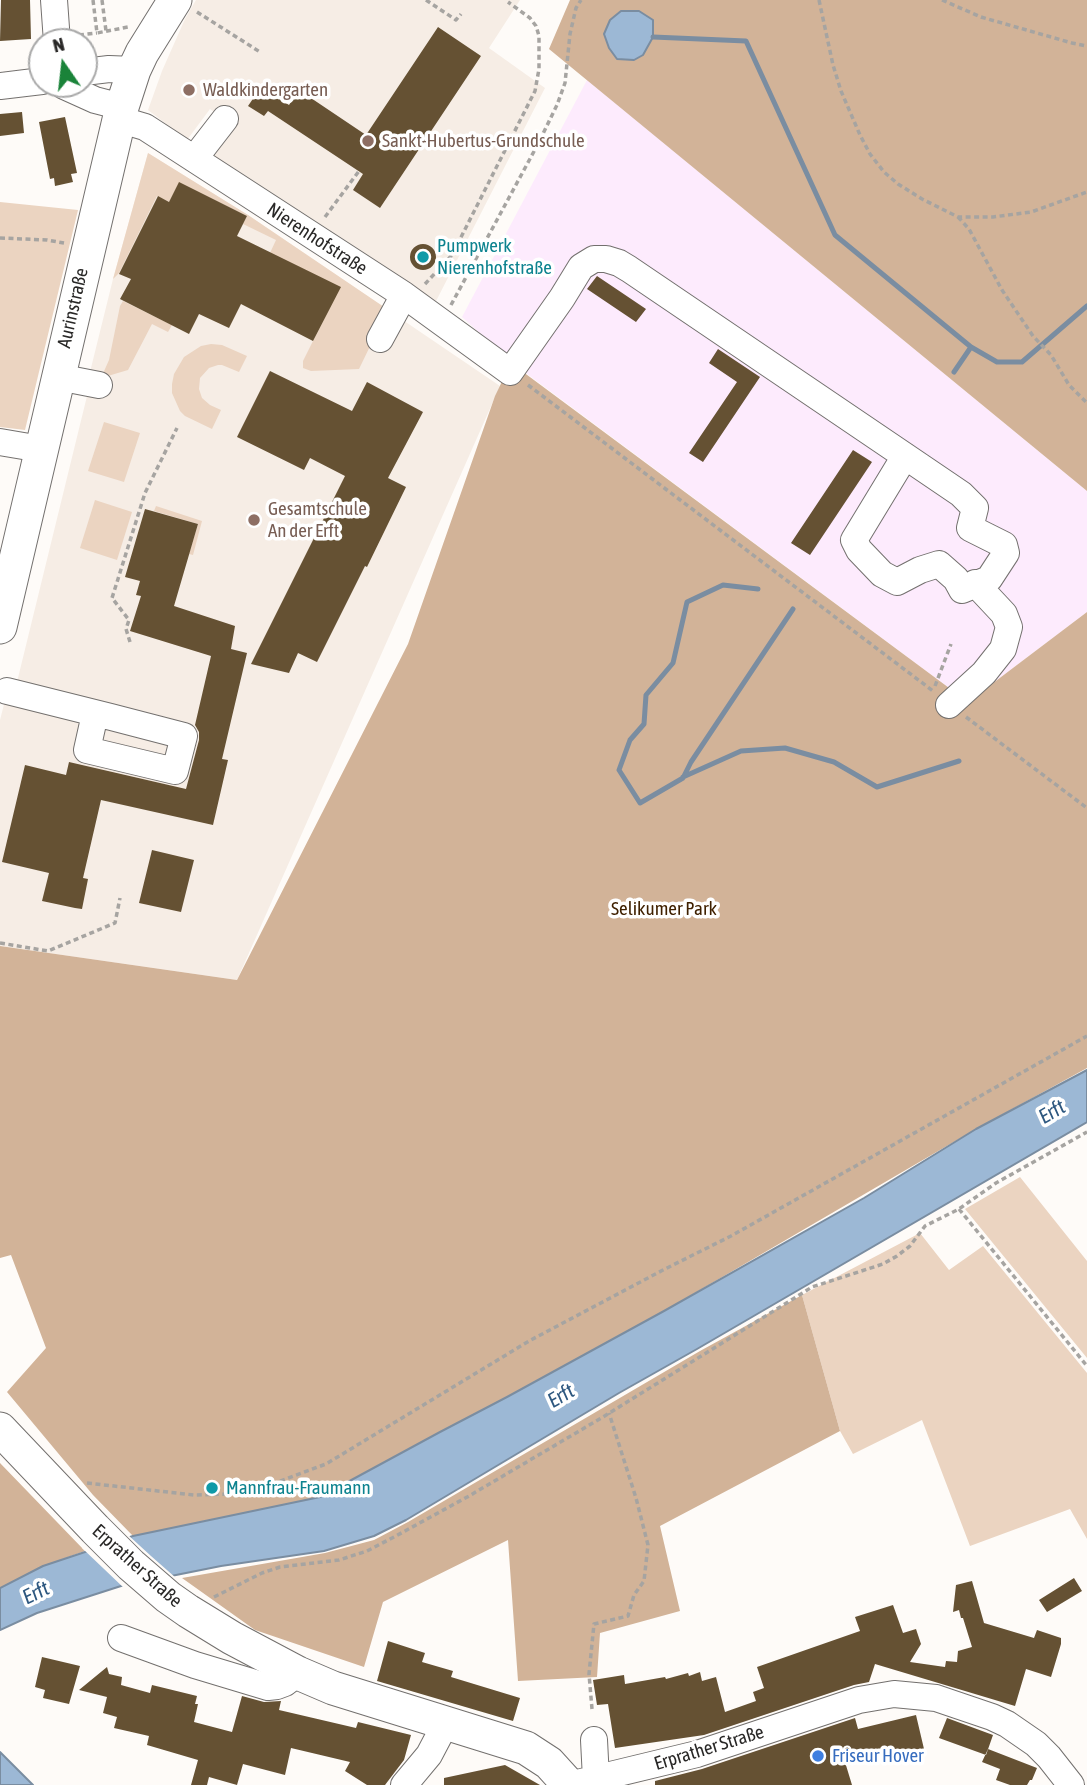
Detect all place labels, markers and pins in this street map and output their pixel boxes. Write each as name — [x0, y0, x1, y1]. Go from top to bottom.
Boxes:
place label: Waldkindergarten — [203, 79, 328, 101]
marker: Waldkindergarten — [181, 82, 197, 98]
place label: Sankt-Hubertus-Grundschule — [382, 130, 585, 152]
marker: Sankt-Hubertus-Grundschule — [360, 133, 376, 149]
place label: Pumpwerk Nierenhofstraße — [437, 235, 552, 279]
marker: Pumpwerk Nierenhofstraße — [415, 249, 431, 265]
place label: Gesamtschule An der Erft — [268, 498, 367, 542]
marker: Gesamtschule An der Erft — [246, 512, 262, 528]
place label: Mannfrau-Fraumann — [226, 1477, 371, 1499]
marker: Mannfrau-Fraumann — [204, 1480, 220, 1496]
place label: Friseur Hover — [832, 1745, 924, 1767]
marker: Friseur Hover — [810, 1748, 826, 1764]

